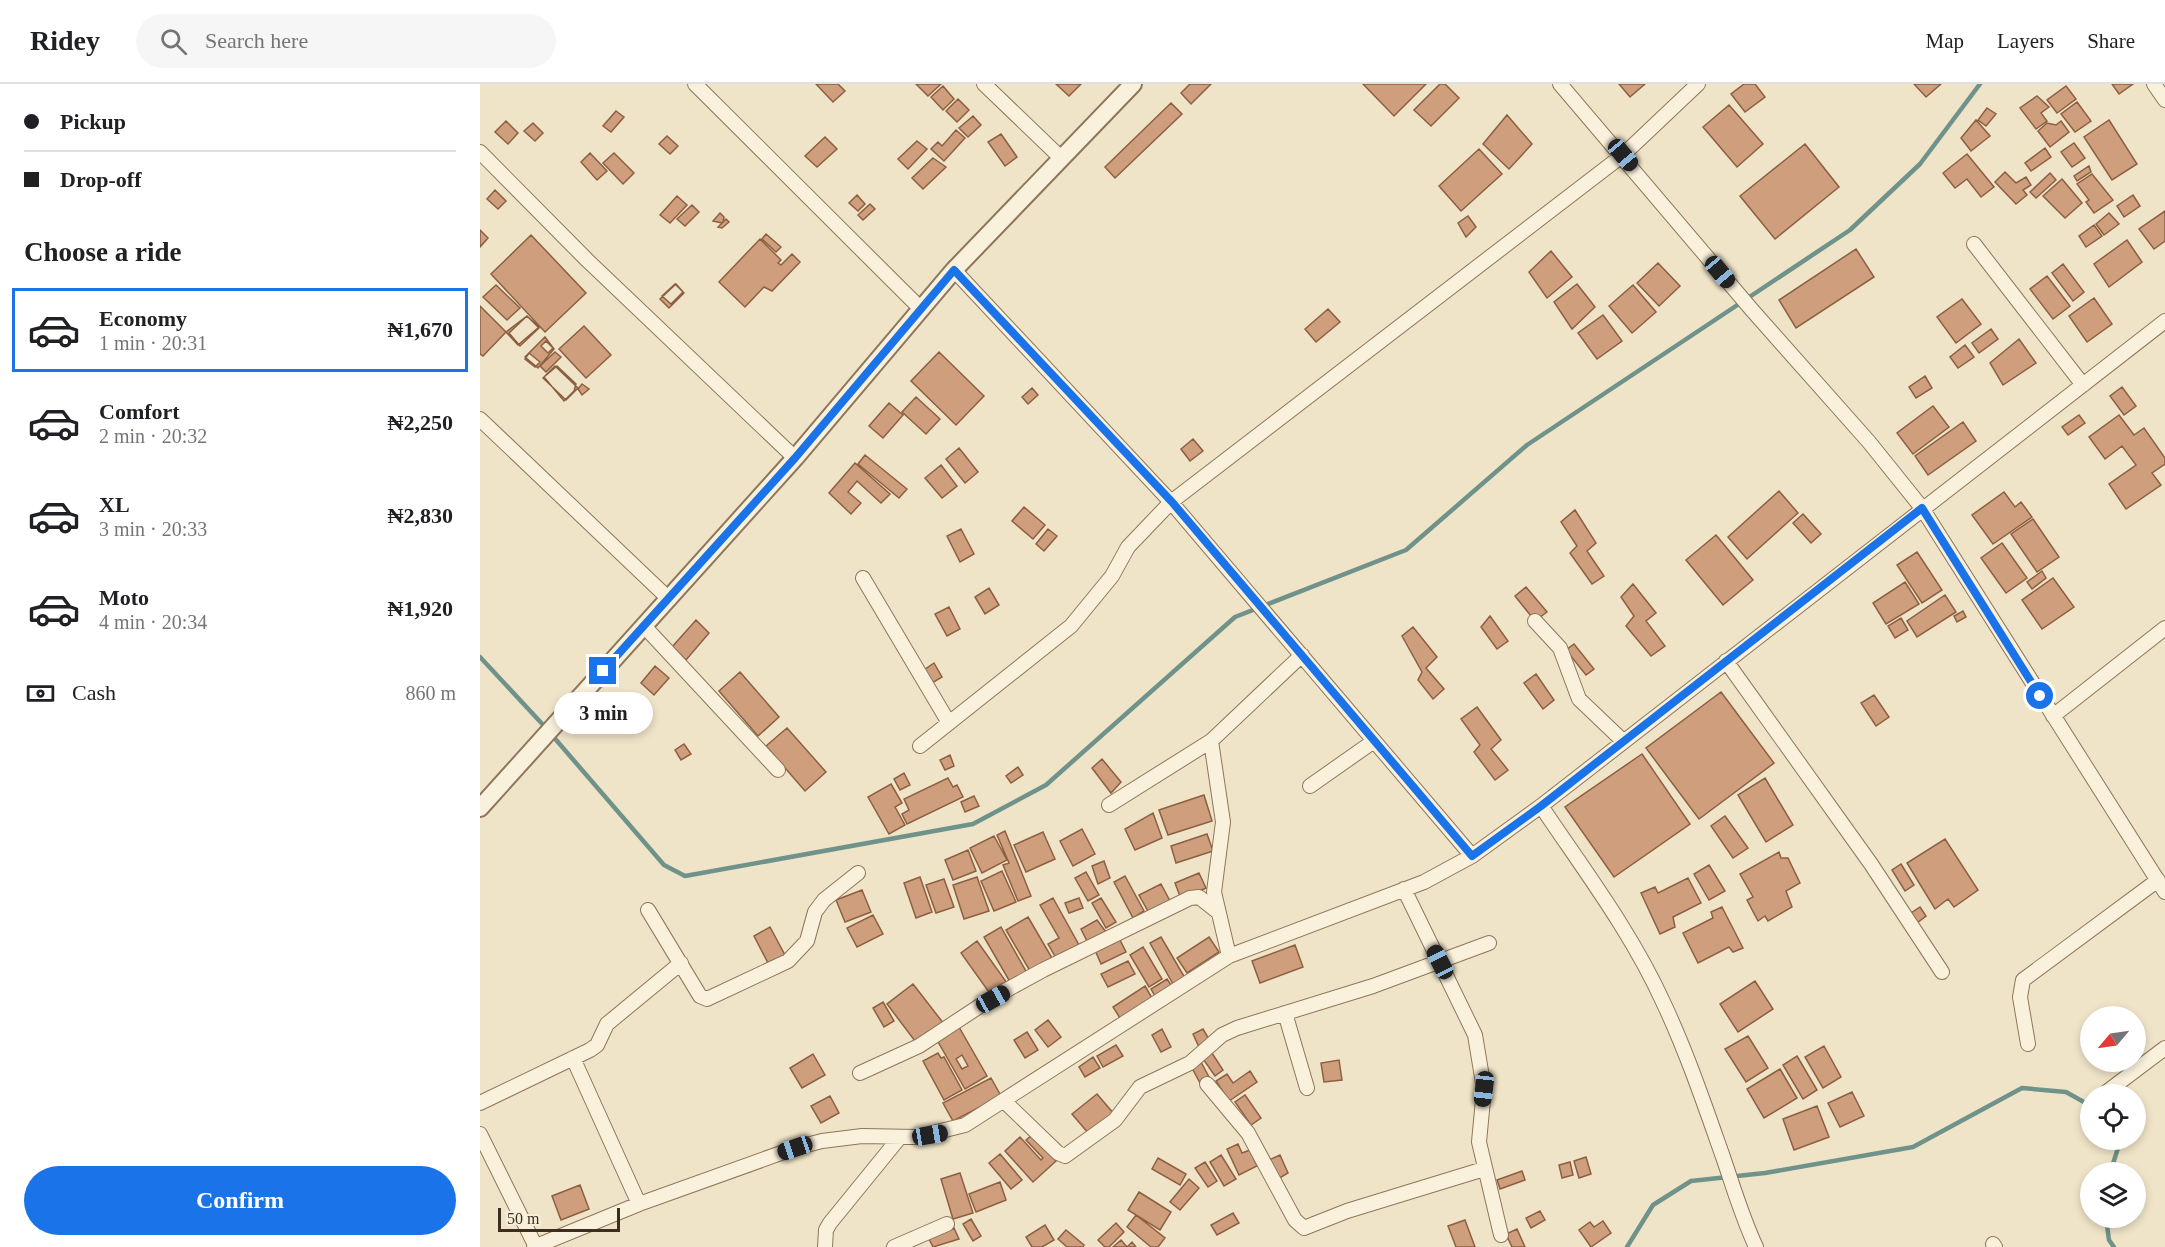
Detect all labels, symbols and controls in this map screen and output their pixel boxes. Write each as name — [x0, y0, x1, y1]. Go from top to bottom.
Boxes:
search box — [136, 14, 556, 68]
text: Ridey — [30, 25, 100, 56]
icon: search — [157, 25, 190, 58]
text: Search here — [205, 28, 308, 53]
text: Map — [1926, 29, 1964, 53]
text: Layers — [1997, 29, 2054, 53]
text: Share — [2087, 29, 2135, 53]
text: Pickup — [60, 109, 126, 134]
car — [1605, 135, 1641, 175]
text: Drop-off — [60, 167, 141, 192]
text: Choose a ride — [24, 237, 182, 267]
car — [1702, 252, 1738, 292]
icon: car — [27, 303, 81, 357]
text: Economy — [99, 306, 187, 331]
text: ₦1,670 — [388, 317, 453, 342]
text: 1 min · 20:31 — [99, 332, 207, 354]
icon: car — [27, 396, 81, 450]
text: Comfort — [99, 399, 180, 424]
text: ₦2,250 — [388, 410, 453, 435]
text: 2 min · 20:32 — [99, 425, 207, 447]
icon: car — [27, 489, 81, 543]
text: XL — [99, 492, 130, 517]
text: ₦2,830 — [388, 503, 453, 528]
text: 3 min · 20:33 — [99, 518, 207, 540]
icon: car — [27, 582, 81, 636]
text: Moto — [99, 585, 149, 610]
text: ₦1,920 — [388, 596, 453, 621]
text: 4 min · 20:34 — [99, 611, 207, 633]
route end — [589, 657, 616, 684]
icon: cash — [24, 677, 57, 710]
text: Cash — [72, 680, 116, 705]
text: 860 m — [405, 682, 456, 704]
route start — [2026, 682, 2053, 709]
callout: 3 min — [554, 692, 652, 734]
text: 3 min — [579, 702, 628, 724]
car — [1424, 942, 1456, 982]
car — [973, 982, 1013, 1016]
north arrow — [2080, 1006, 2146, 1072]
map controls — [2080, 1006, 2146, 1228]
car — [1473, 1070, 1495, 1108]
button: locate — [2080, 1084, 2146, 1150]
car — [911, 1123, 949, 1147]
car — [775, 1134, 815, 1162]
button: layers — [2080, 1162, 2146, 1228]
button: Confirm — [24, 1166, 456, 1235]
scale bar — [498, 1205, 620, 1232]
text: 50 m — [507, 1210, 539, 1227]

